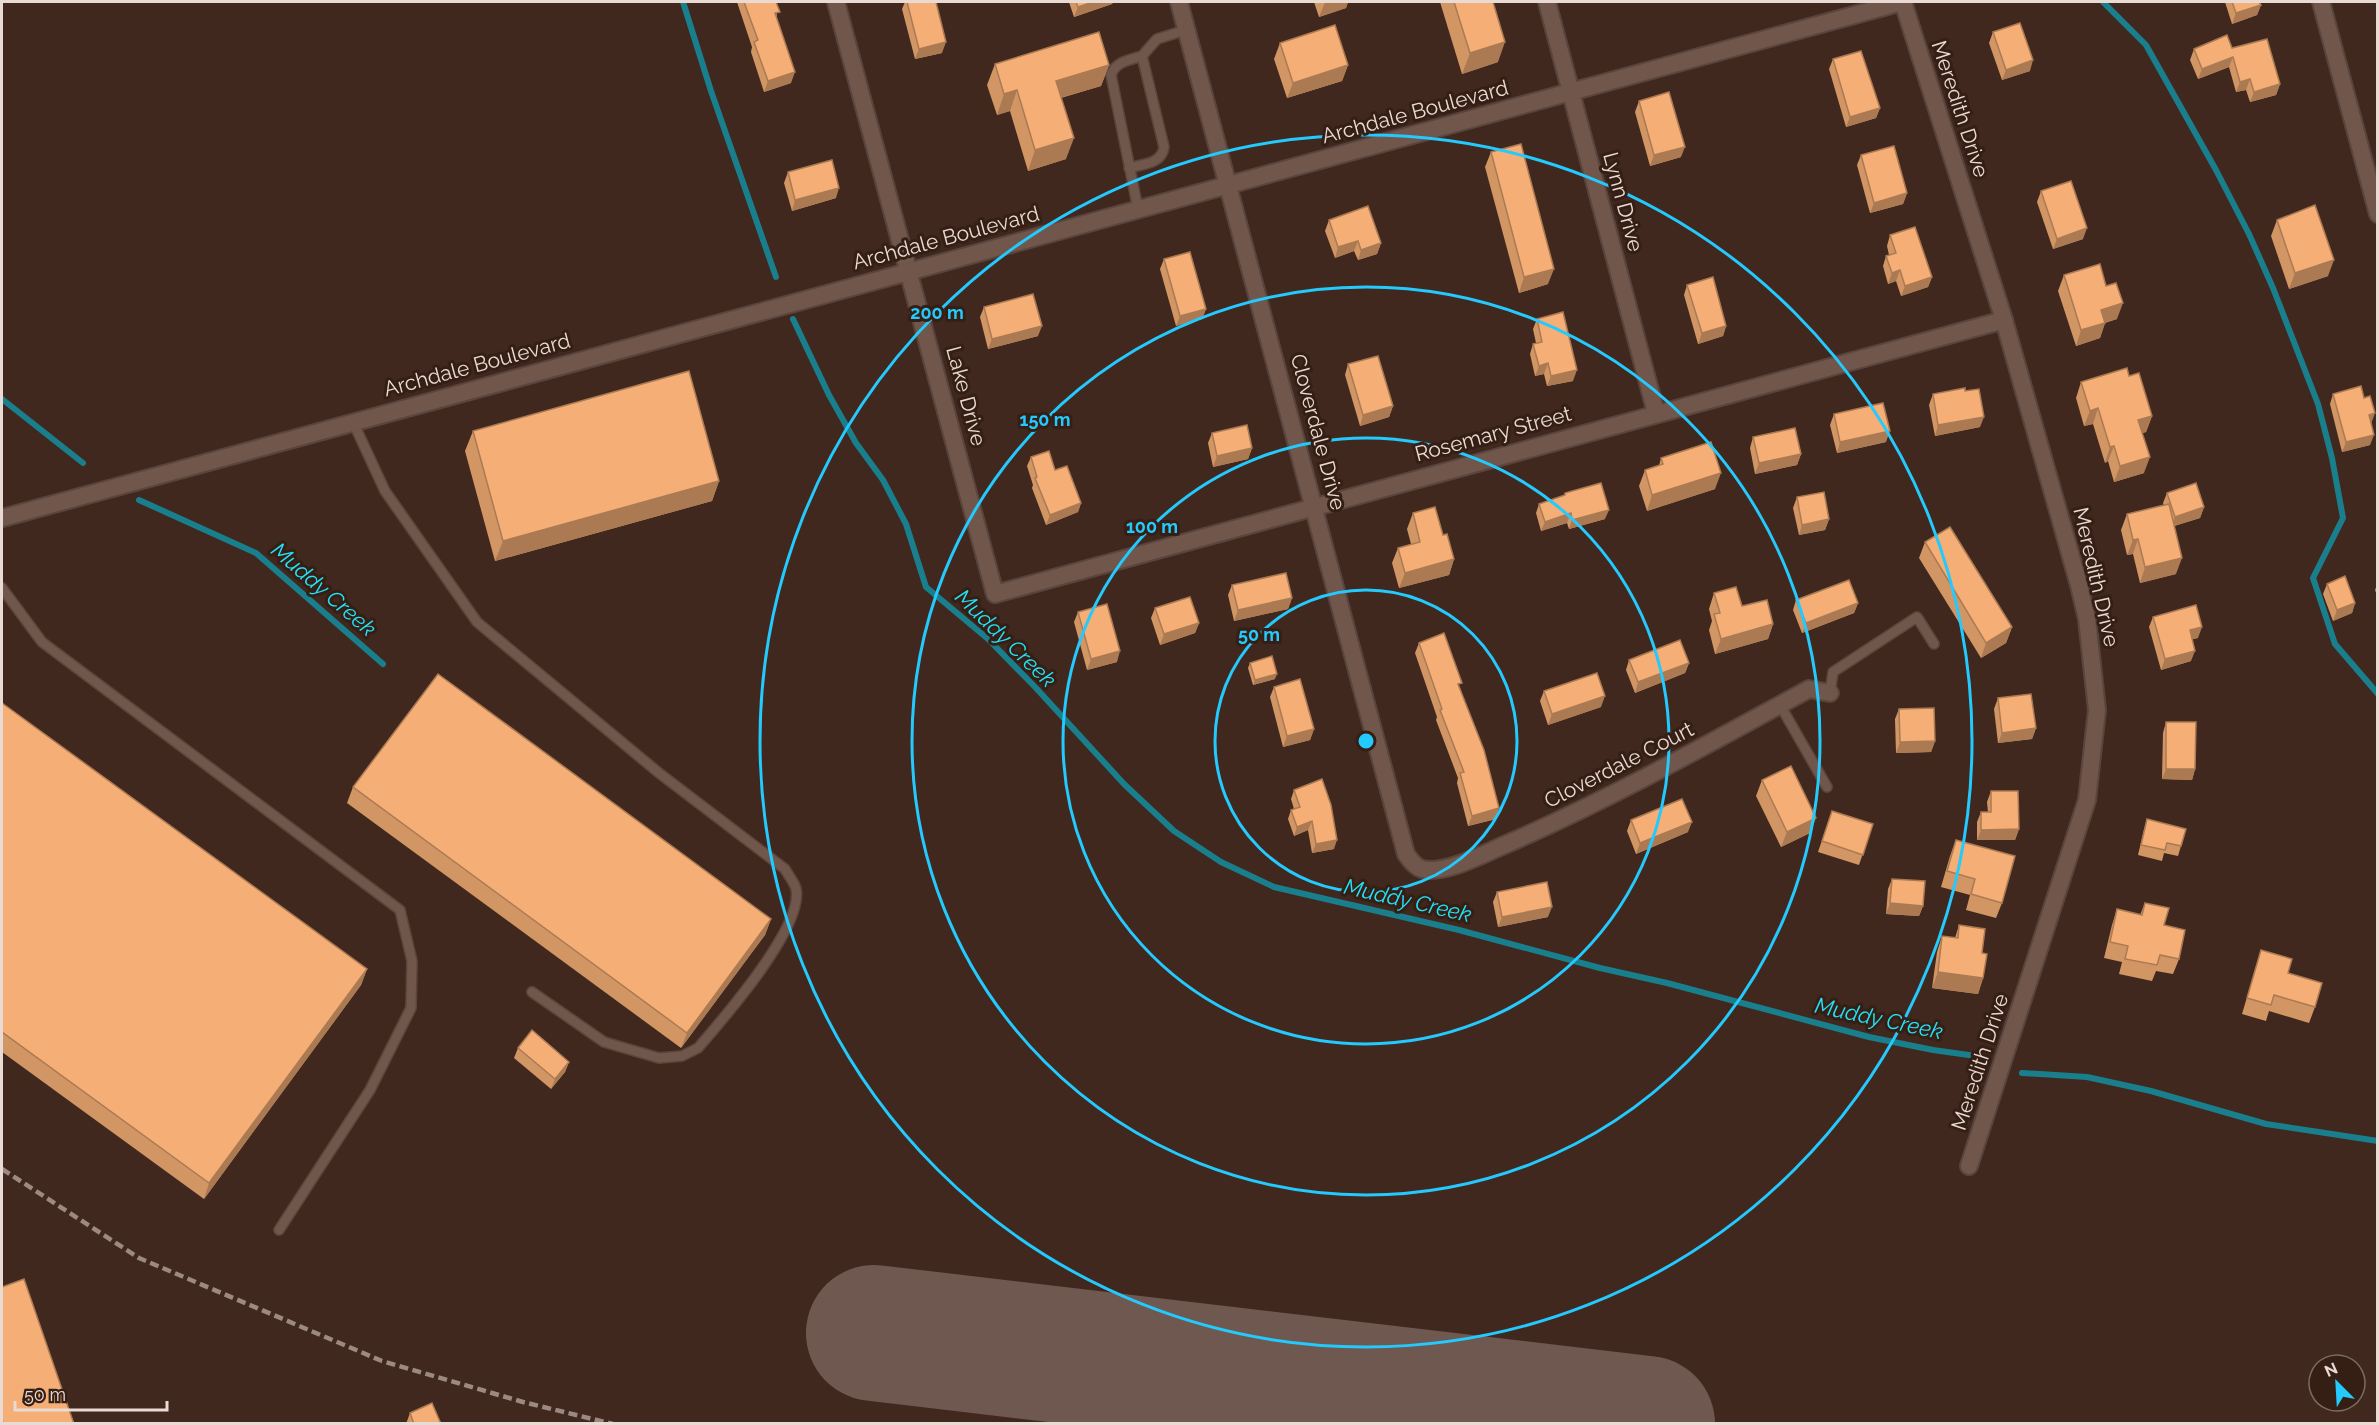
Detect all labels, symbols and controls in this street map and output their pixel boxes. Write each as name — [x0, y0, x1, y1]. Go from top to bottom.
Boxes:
street label: Meredith Drive — [1927, 37, 1994, 180]
street label: Archdale Boulevard — [1319, 75, 1511, 148]
street label: Lynn Drive — [1598, 149, 1649, 254]
street label: Archdale Boulevard — [850, 201, 1042, 274]
text: 200 m — [910, 302, 964, 323]
street label: Archdale Boulevard — [381, 328, 573, 401]
street label: Lake Drive — [941, 343, 992, 448]
street label: Cloverdale Drive — [1286, 351, 1351, 513]
street label: Rosemary Street — [1412, 401, 1574, 466]
text: 150 m — [1020, 409, 1071, 430]
street label: Meredith Drive — [2068, 505, 2125, 649]
text: 100 m — [1126, 516, 1178, 537]
water label: Muddy Creek — [266, 537, 382, 642]
water label: Muddy Creek — [950, 583, 1062, 693]
text: 50 m — [1238, 624, 1280, 645]
street label: Cloverdale Court — [1540, 716, 1698, 813]
centre of rings — [1356, 731, 1376, 751]
water label: Muddy Creek — [1342, 873, 1474, 927]
street label: Meredith Drive — [1946, 990, 2013, 1133]
water label: Muddy Creek — [1813, 992, 1945, 1044]
north arrow — [2307, 1353, 2367, 1413]
text: N — [2322, 1359, 2341, 1381]
scale bar — [15, 1374, 166, 1412]
text: 50 m — [24, 1384, 66, 1405]

